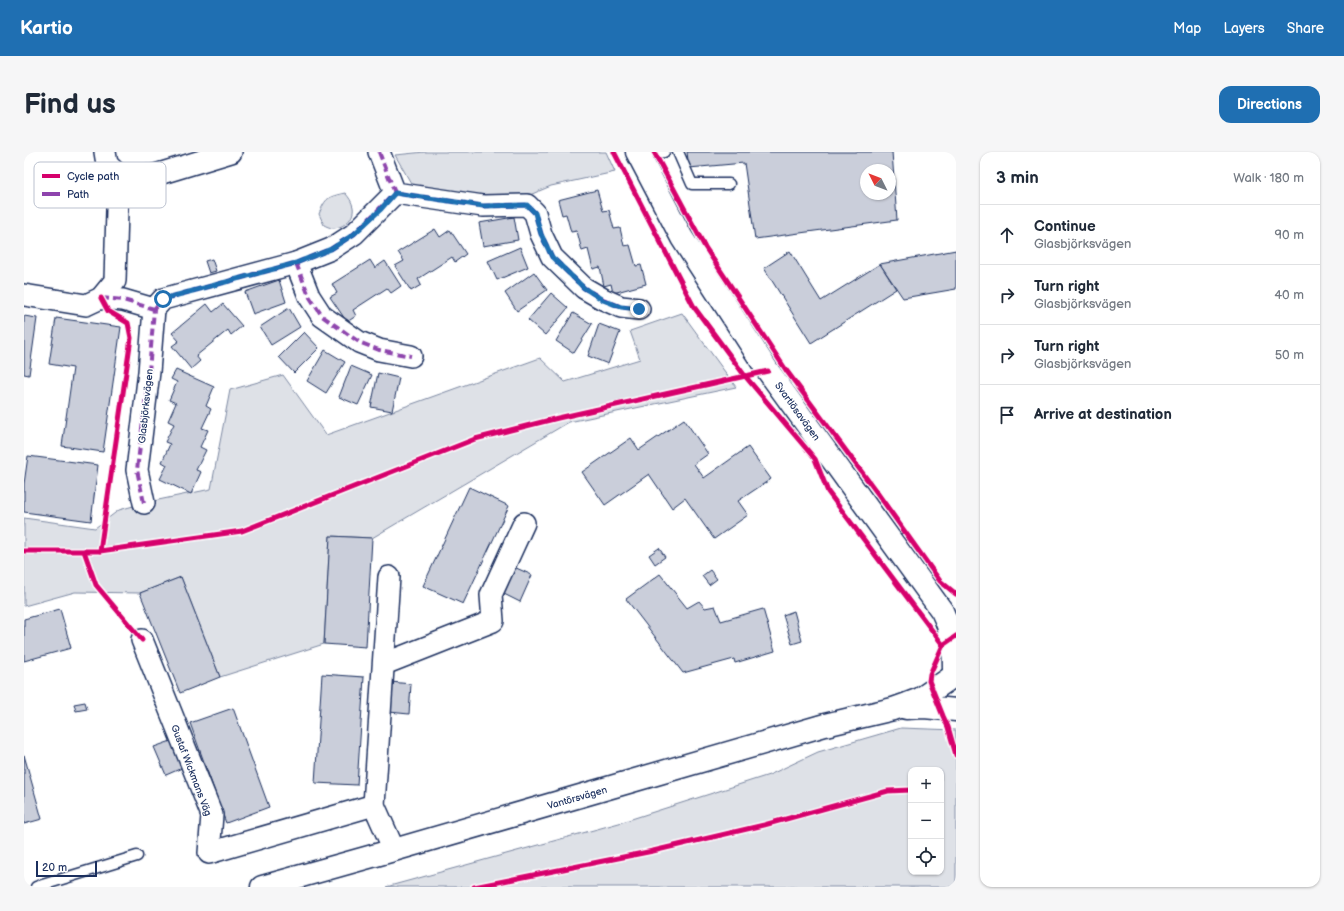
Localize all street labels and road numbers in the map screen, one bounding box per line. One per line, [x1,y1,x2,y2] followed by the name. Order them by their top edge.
[136,368,156,444] street label: Glasbjörksvägen
[772,380,823,443] street label: Svartlösavägen
[168,723,214,818] street label: Gustaf Wickmans Väg
[546,784,609,812] street label: Vantörsvägen

